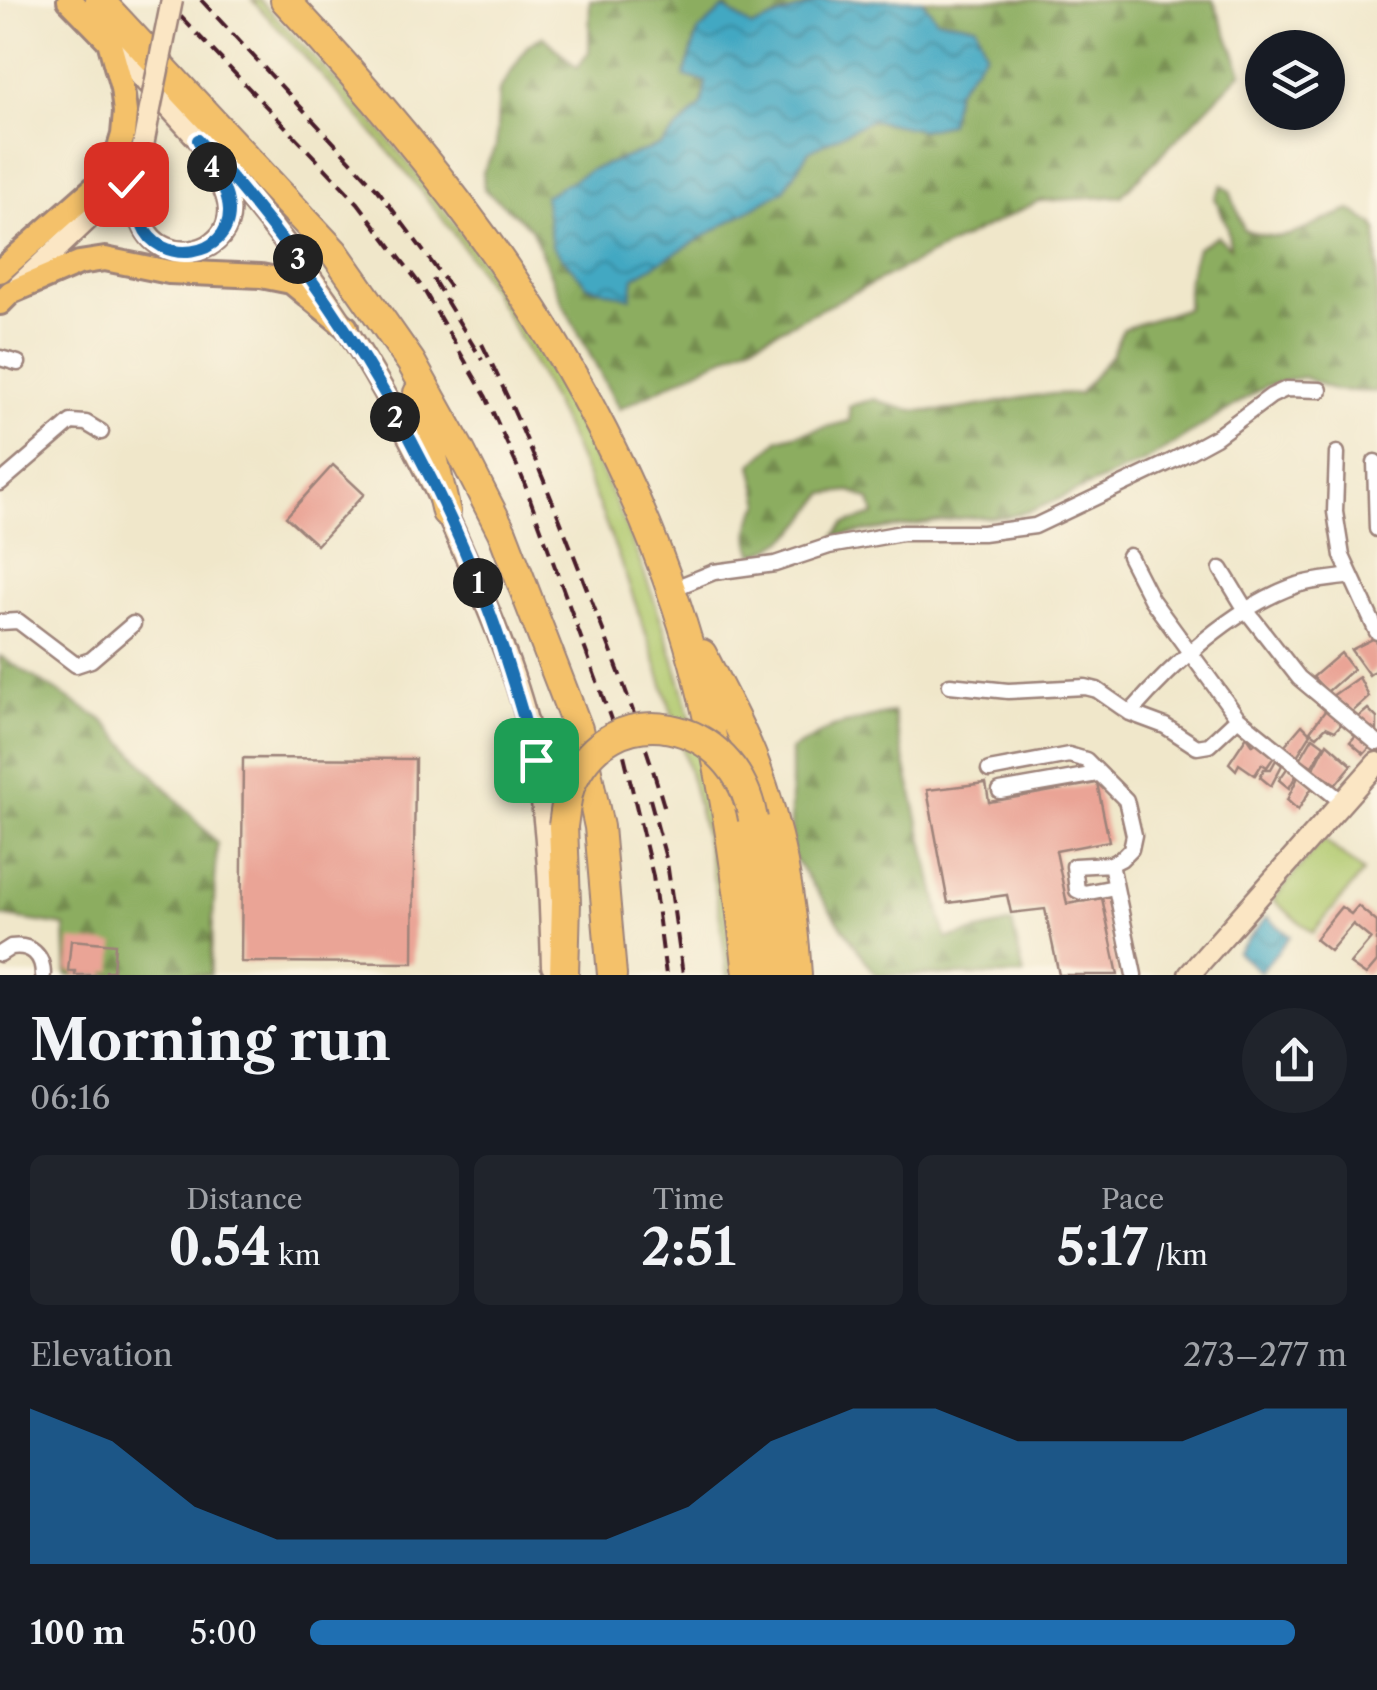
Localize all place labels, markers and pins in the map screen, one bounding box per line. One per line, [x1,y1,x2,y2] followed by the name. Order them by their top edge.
[84,142,169,227] pin
[187,142,237,192] pin: 4
[273,234,323,284] pin: 3
[370,392,420,442] pin: 2
[453,558,503,608] pin: 1
[494,718,579,803] pin

